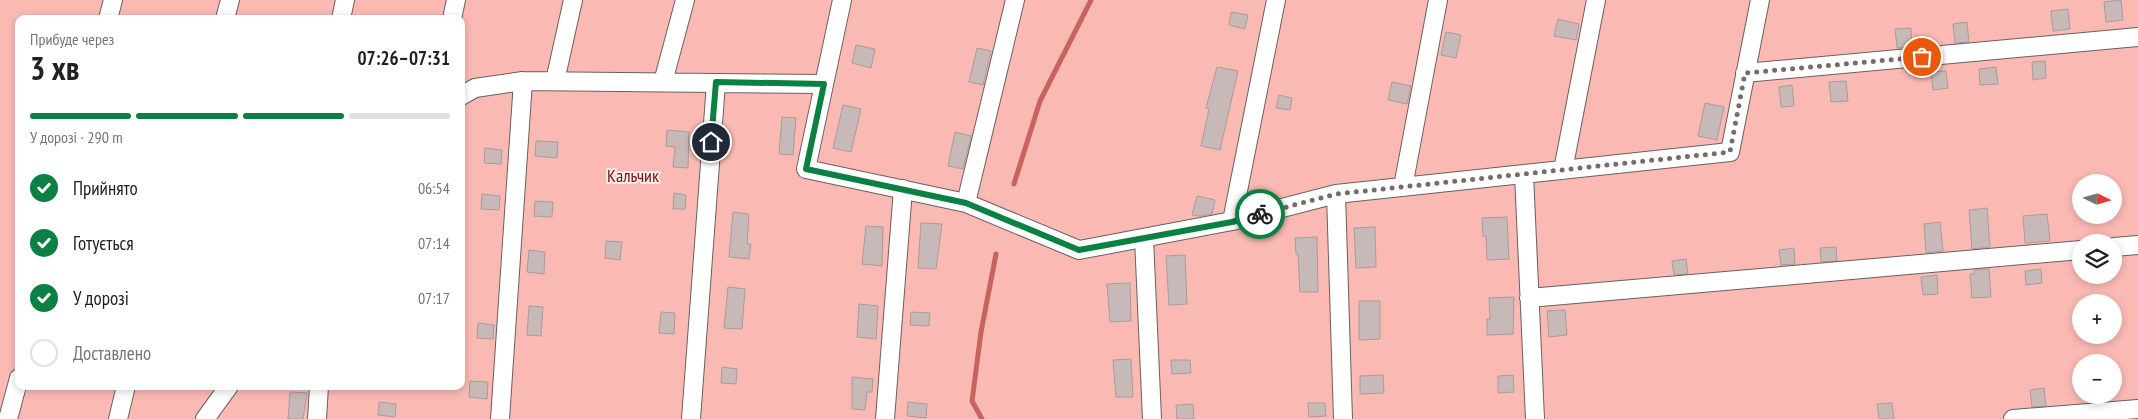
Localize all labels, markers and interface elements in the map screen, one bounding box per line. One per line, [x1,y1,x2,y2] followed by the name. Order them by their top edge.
[30,29,114,49] text: Прибуде через
[1901,36,1943,78] pin
[1908,43,1936,71] icon: bag
[357,46,450,70] text: 07:26–07:31
[30,47,79,89] text: 3 хв
[690,121,732,163] pin
[30,127,123,147] text: У дорозі · 290 m
[697,128,725,156] icon: home
[607,164,659,187] park label: Кальчик
[30,174,58,202] icon: check
[2072,174,2122,224] north arrow
[2072,174,2122,404] map controls
[73,176,138,200] text: Прийнято
[418,178,450,198] text: 06:54
[1235,189,1285,239] courier
[1246,200,1274,228] icon: bike
[30,229,58,257] icon: check
[73,231,134,255] text: Готується
[418,233,450,253] text: 07:14
[2072,234,2122,284] button: layers
[30,284,58,312] icon: check
[73,286,129,310] text: У дорозі
[418,288,450,308] text: 07:17
[2072,294,2122,344] button: +
[73,341,151,365] text: Доставлено
[2072,354,2122,404] button: −

